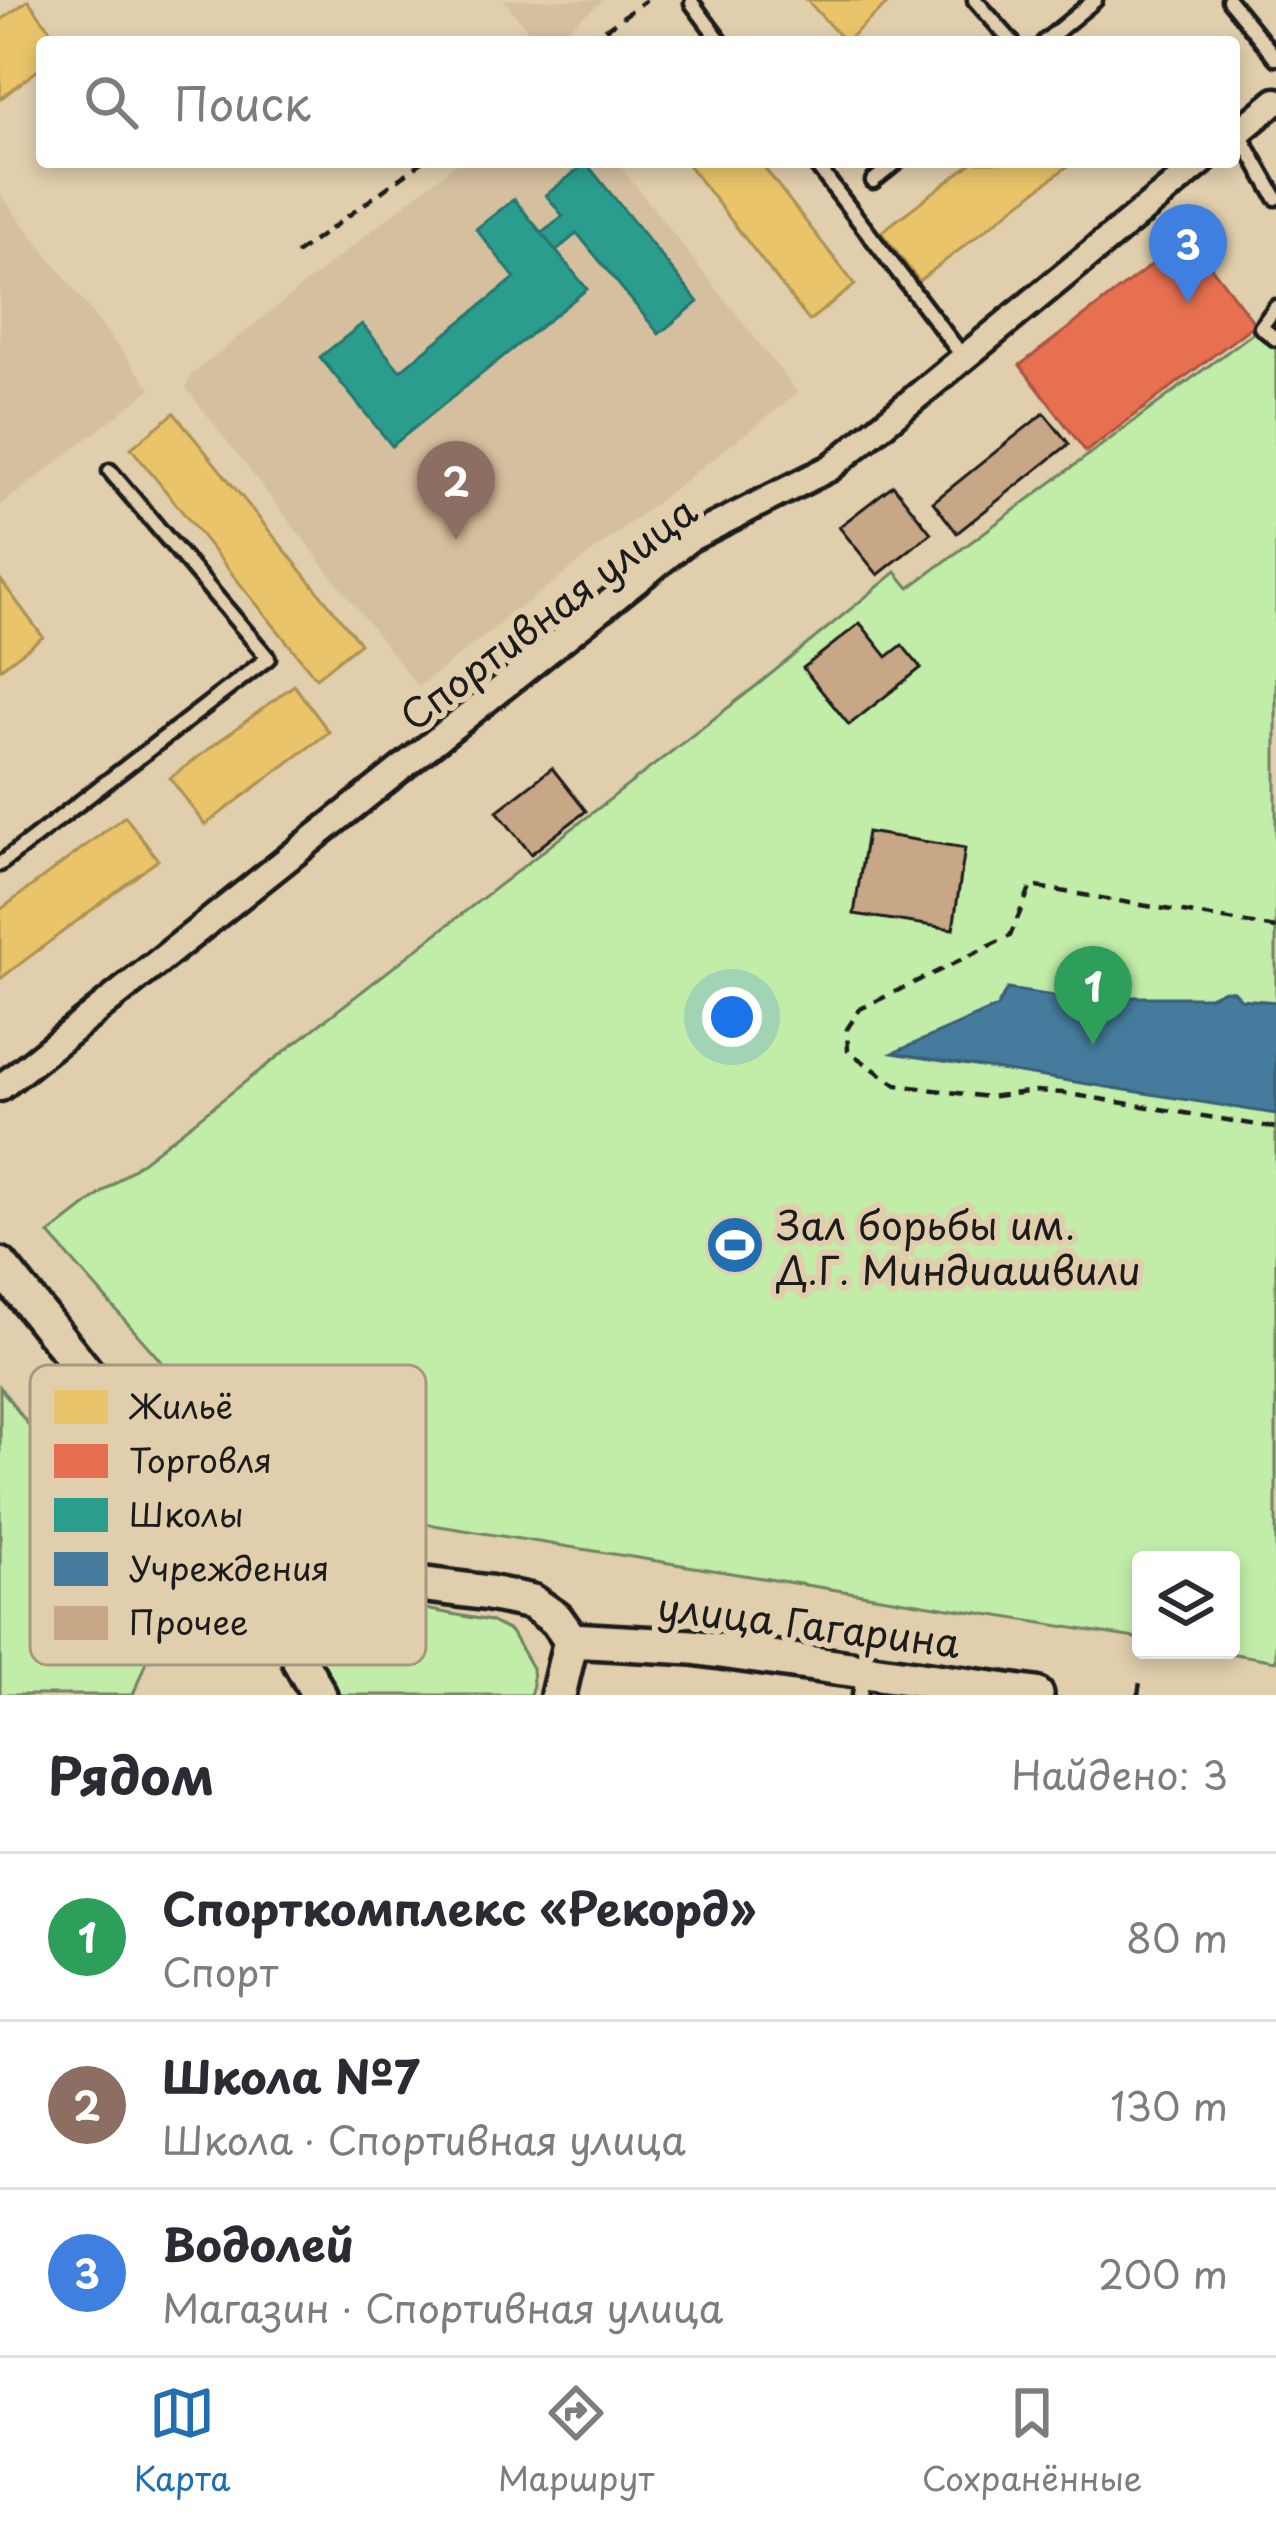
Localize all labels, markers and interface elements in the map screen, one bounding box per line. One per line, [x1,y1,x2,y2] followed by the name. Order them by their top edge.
[36,36,1240,168] search box
[174,68,311,136] text: Поиск
[78,69,144,135] icon: search
[1149,204,1227,303] pin: 3
[417,441,495,540] pin: 2
[386,480,708,743] street label: Спортивная улица
[1054,946,1132,1045] pin: 1
[702,987,762,1047] your location
[775,1194,1141,1298] place label: Зал борьбы им. Д.Г. Миндиашвили
[704,1214,766,1276] sports icon: Зал борьбы им. Д.Г. Миндиашвили
[30,1365,426,1665] legend
[128,1380,233,1430] text: Жильё
[129,1434,272,1484] text: Торговля
[129,1488,244,1538] text: Школы
[129,1542,329,1592] text: Учреждения
[1132,1551,1240,1659] map controls
[1132,1551,1240,1659] button: layers
[654,1575,964,1671] street label: улица Гагарина
[129,1596,248,1646] text: Прочее
[48,1735,214,1812] text: Рядом
[1011,1744,1228,1803] text: Найдено: 3
[162,1873,756,1941] text: Спорткомплекс «Рекорд»
[78,1907,96,1966] text: 1
[1126,1907,1228,1966] text: 80 m
[162,1941,278,2000] text: Спорт
[162,2041,420,2109] text: Школа №7
[73,2075,101,2134] text: 2
[1110,2075,1228,2134] text: 130 m
[162,2109,686,2168] text: Школа · Спортивная улица
[162,2209,354,2277] text: Водолей
[74,2243,100,2302] text: 3
[1098,2243,1228,2302] text: 200 m
[162,2277,723,2336] text: Магазин · Спортивная улица
[134,2380,231,2502] tab: Карта
[498,2380,654,2502] tab: Маршрут
[922,2380,1142,2502] tab: Сохранённые

